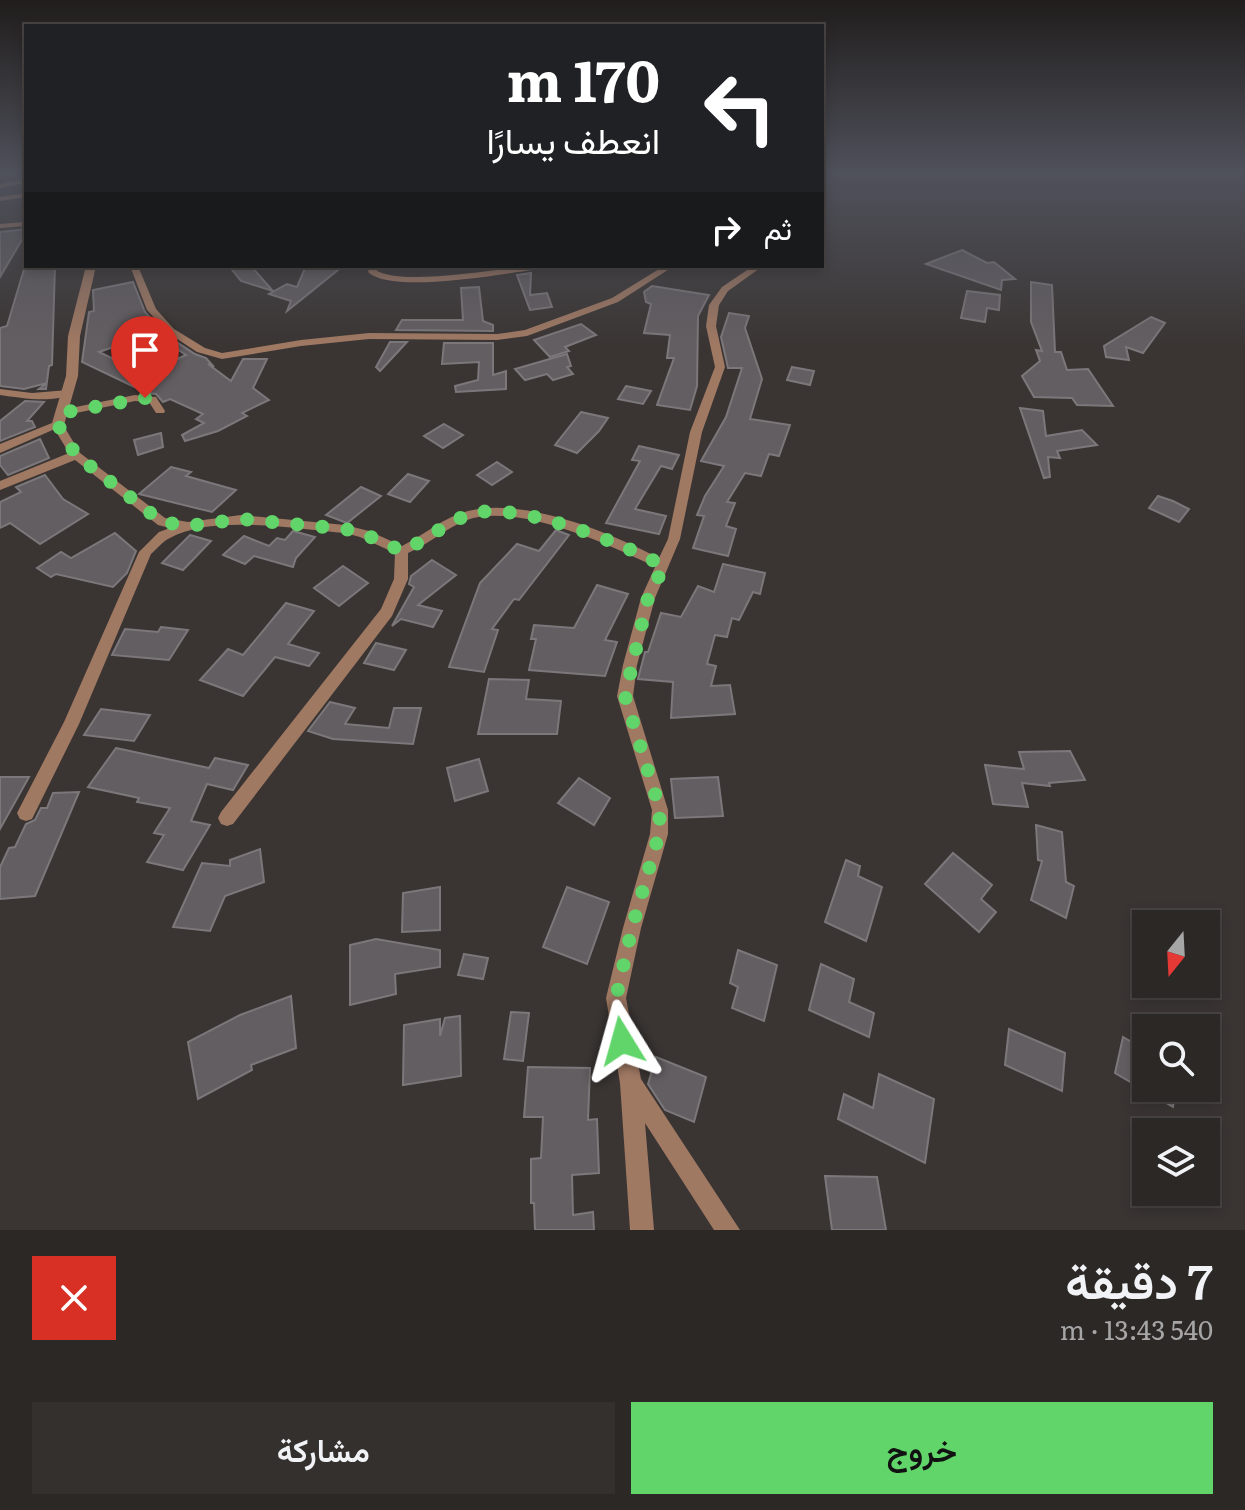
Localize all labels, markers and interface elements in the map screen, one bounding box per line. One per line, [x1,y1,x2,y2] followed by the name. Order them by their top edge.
[507,36,660,119] text: 170 m
[688,56,792,160] icon: left
[487,112,660,165] text: انعطف يسارًا
[764,205,792,249] text: ثم
[704,208,748,252] icon: right
[111,316,179,398] pin
[123,328,167,372] icon: arrive
[1132,910,1220,998] north arrow
[1132,910,1220,1206] map controls
[580,999,664,1083] position arrow
[1132,1014,1220,1102] button: search
[1132,1118,1220,1206] button: layers
[1065,1243,1213,1314] text: 7 دقيقة
[32,1256,116,1340] button: close
[1060,1309,1213,1348] text: 540 m · 13:43
[32,1402,615,1494] button: مشاركة
[631,1402,1213,1494] button: خروج

